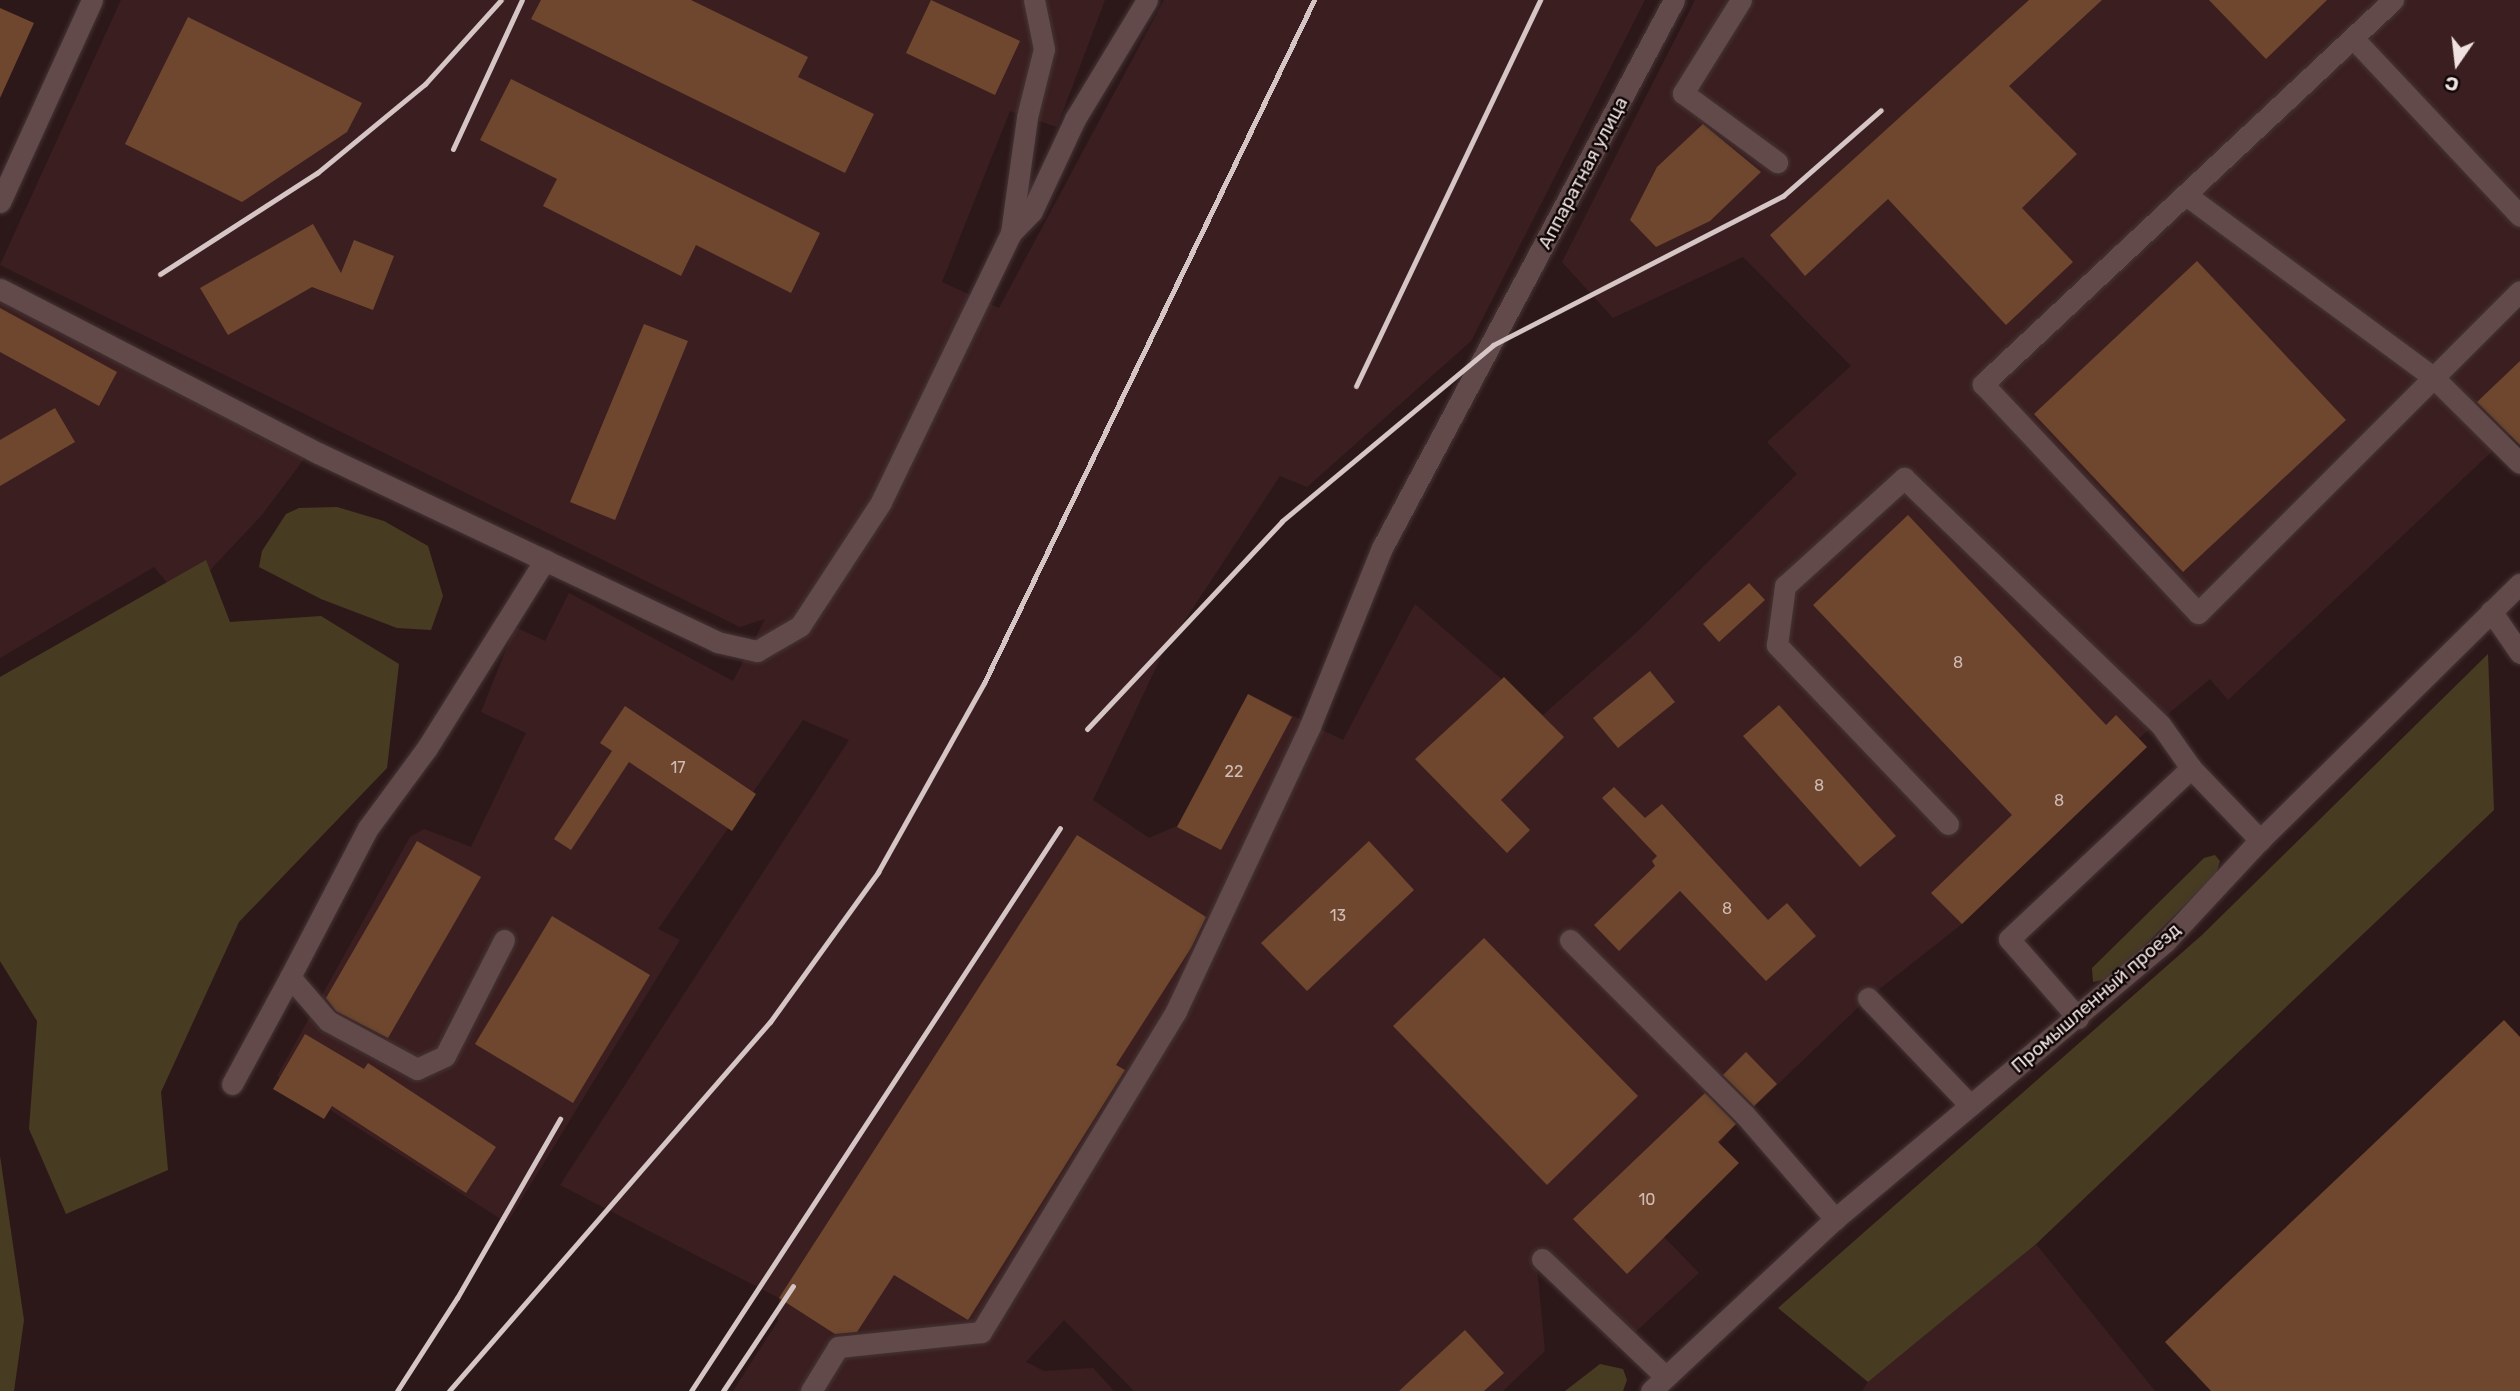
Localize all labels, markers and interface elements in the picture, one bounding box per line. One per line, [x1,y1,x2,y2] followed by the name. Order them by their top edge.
[2422,28,2492,98] north arrow
[2443,71,2461,97] text: С
[1533,93,1633,253] street label: Аппаратная улица
[1953,653,1963,673] house number: 8
[670,758,686,778] house number: 17
[1225,762,1243,782] house number: 22
[1814,776,1824,796] house number: 8
[2054,791,2064,811] house number: 8
[1722,899,1732,919] house number: 8
[1330,906,1346,926] house number: 13
[2007,918,2185,1078] street label: Промышленный проезд
[1638,1190,1656,1210] house number: 10

